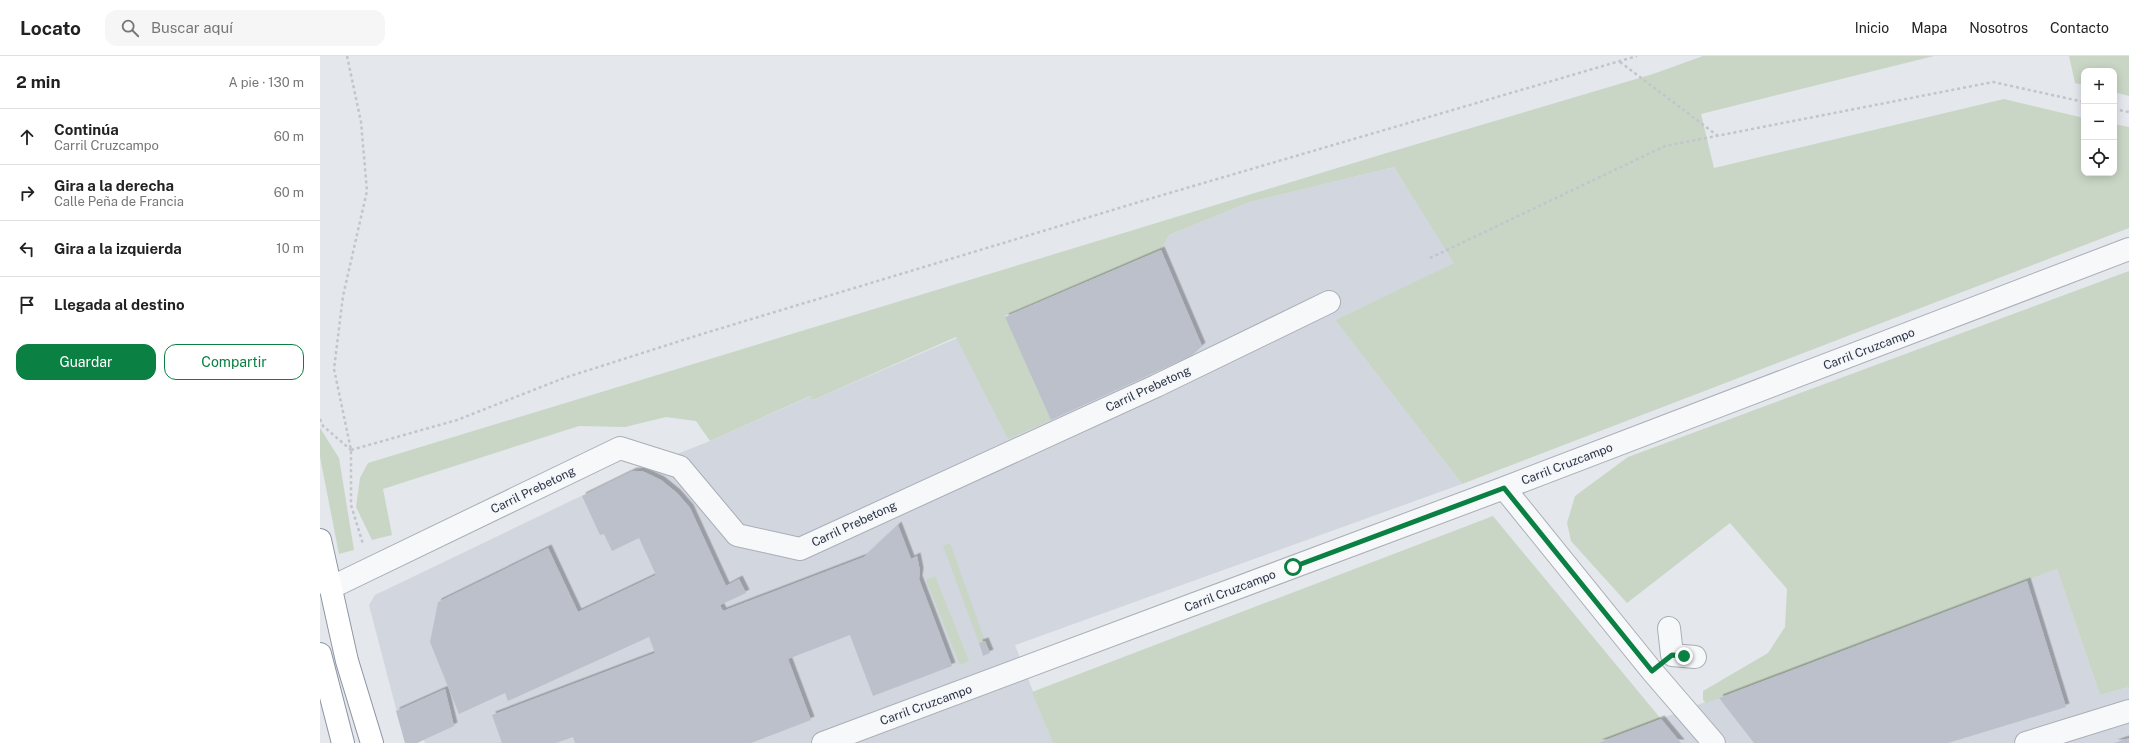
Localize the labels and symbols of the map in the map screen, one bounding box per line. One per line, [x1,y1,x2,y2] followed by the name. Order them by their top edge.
[1821,325,1917,373] street label: Carril Cruzcampo
[1103,363,1193,415] street label: Carril Prebetong
[1519,440,1615,488] street label: Carril Cruzcampo
[488,463,578,517] street label: Carril Prebetong
[809,498,899,550] street label: Carril Prebetong
[1284,558,1302,576] route start
[1182,567,1278,615] street label: Carril Cruzcampo
[1675,647,1693,665] route end
[878,682,974,728] street label: Carril Cruzcampo

